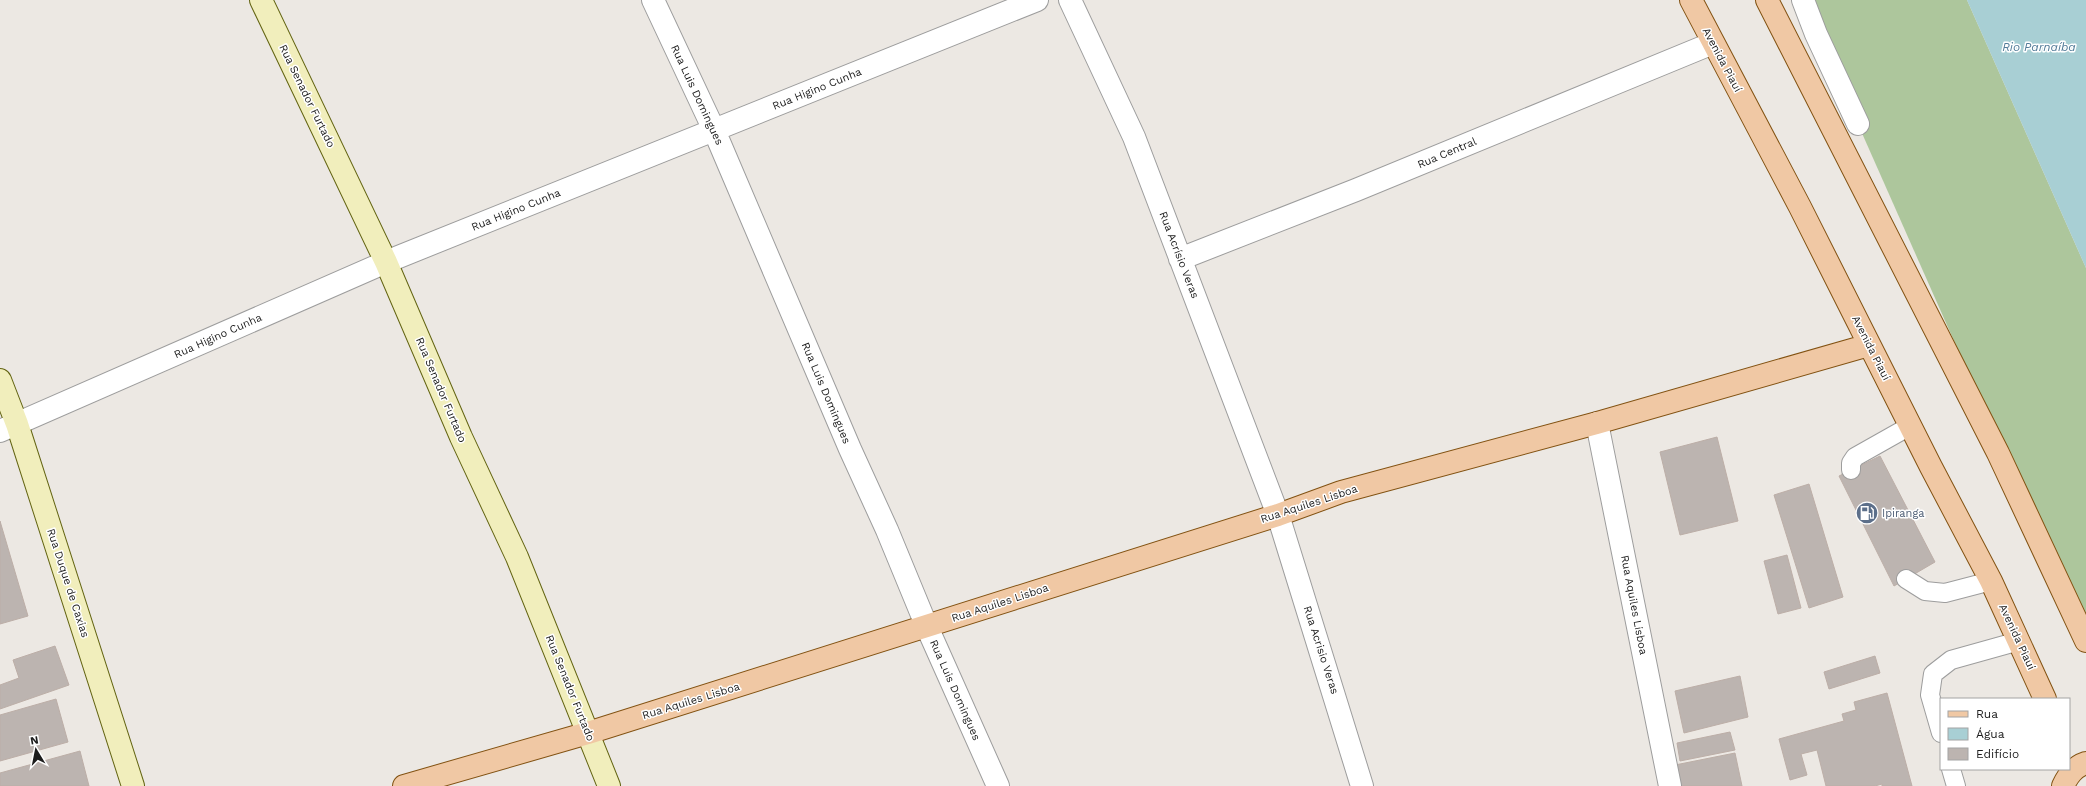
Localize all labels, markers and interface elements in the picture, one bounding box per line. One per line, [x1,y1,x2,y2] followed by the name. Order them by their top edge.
[1700,26,1744,94] street label: Avenida Piauí
[2002,40,2076,54] water label: Rio Parnaíba
[276,42,338,150] street label: Rua Senador Furtado
[668,43,726,147] street label: Rua Luis Domingues
[771,65,863,113] street label: Rua Higino Cunha
[1416,134,1479,171] street label: Rua Central
[470,186,562,234] street label: Rua Higino Cunha
[1156,210,1202,300] street label: Rua Acrísio Veras
[172,311,264,361] street label: Rua Higino Cunha
[1849,313,1893,383] street label: Avenida Piauí
[413,335,469,445] street label: Rua Senador Furtado
[799,340,853,446] street label: Rua Luis Domingues
[1259,482,1359,526] street label: Rua Aquiles Lisboa
[1854,500,1880,526] fuel station icon: Ipiranga
[1882,507,1924,520] place label: Ipiranga
[44,527,92,639] street label: Rua Duque de Caxias
[1618,554,1650,656] street label: Rua Aquiles Lisboa
[950,581,1050,625] street label: Rua Aquiles Lisboa
[1996,602,2038,672] street label: Avenida Piauí
[1301,604,1341,696] street label: Rua Acrisio Veras
[543,633,597,743] street label: Rua Senador Furtado
[927,638,983,743] street label: Rua Luis Domingues
[641,680,741,722] street label: Rua Aquiles Lisboa
[1940,698,2070,770] legend
[1976,707,1998,721] text: Rua
[1976,727,2005,741] text: Água
[16,730,56,770] north arrow
[29,734,39,748] text: N
[1976,747,2019,761] text: Edifício

